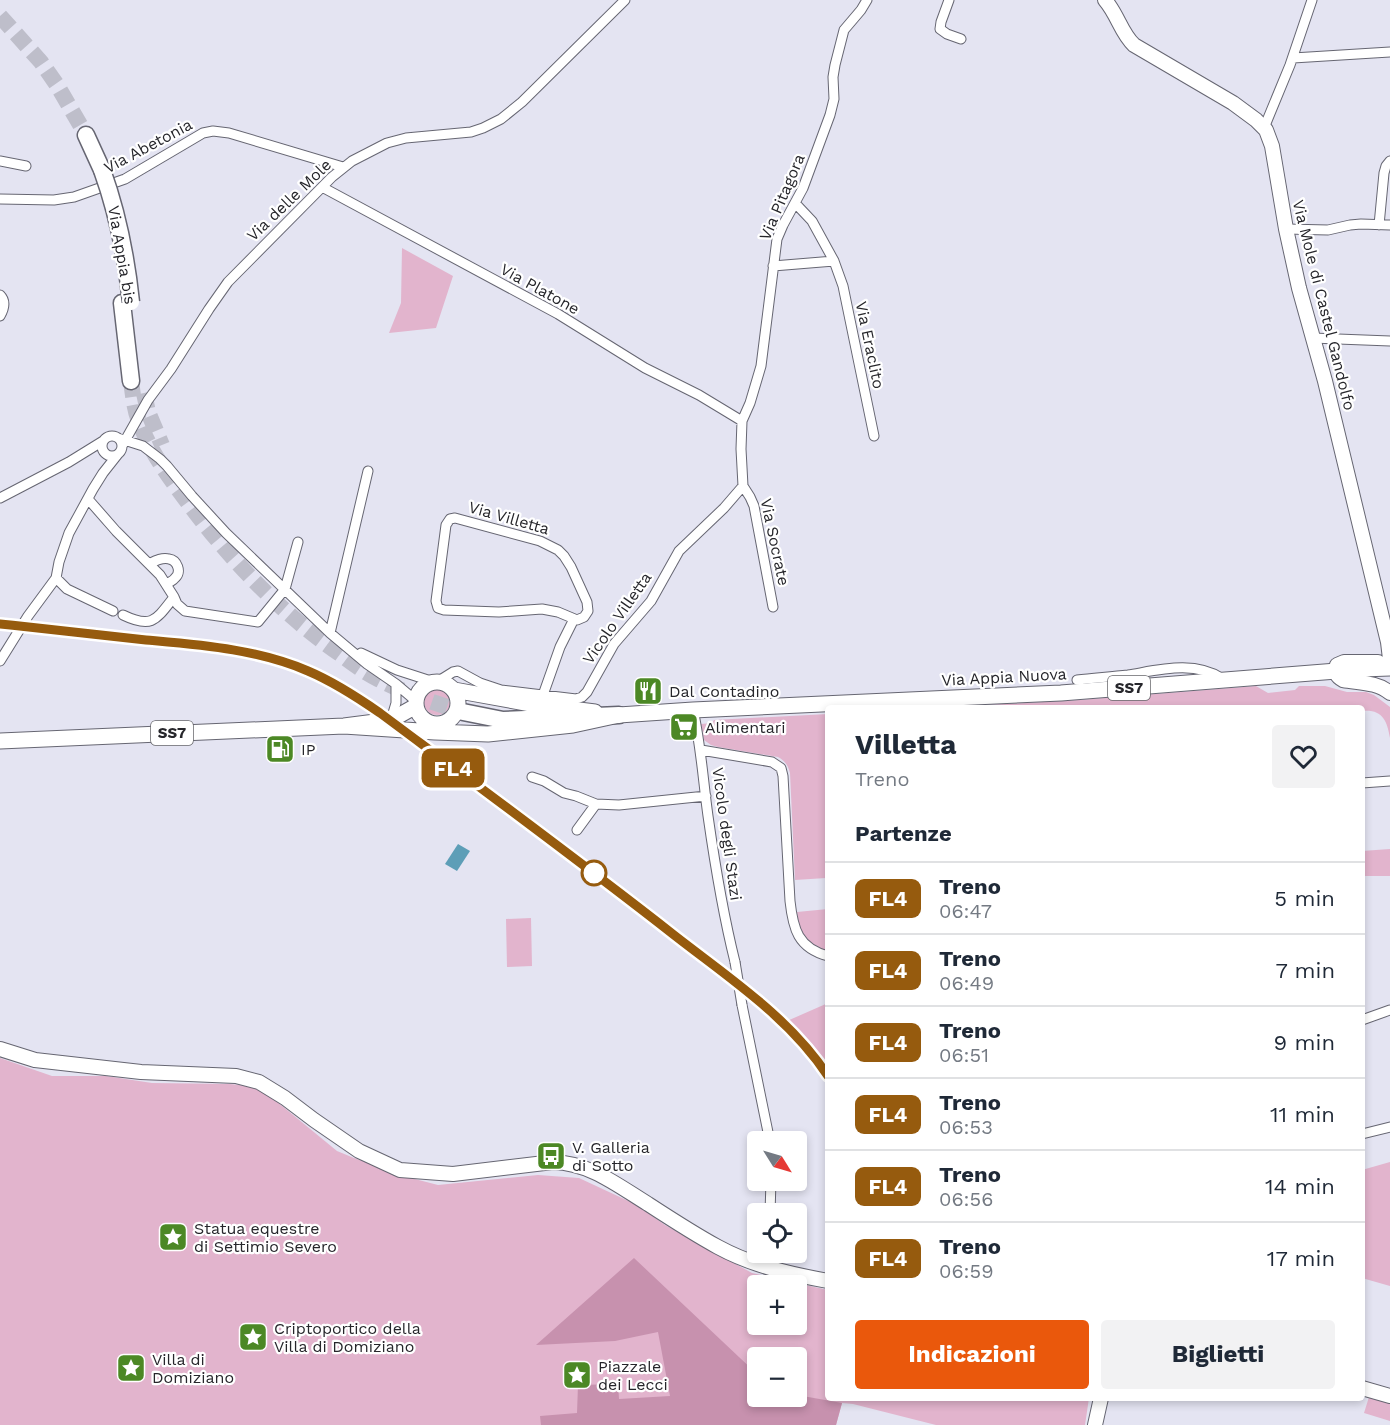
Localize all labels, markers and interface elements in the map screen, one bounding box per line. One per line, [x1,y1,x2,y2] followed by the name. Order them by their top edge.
[101,115,195,177] street label: Via Abetonia
[755,151,809,243] street label: Via Pitagora
[243,155,335,245] street label: Via delle Mole
[1289,198,1359,412] street label: Via Mole di Castel Gandolfo
[104,204,140,306] street label: Via Appia bis
[497,259,583,319] street label: Via Platone
[851,300,889,390] street label: Via Eraclito
[466,497,552,539] street label: Via Villetta
[757,497,793,587] street label: Via Socrate
[578,569,656,667] street label: Vicolo Villetta
[941,664,1067,690] street label: Via Appia Nuova
[632,675,664,707] restaurant icon: Dal Contadino
[1108,676,1150,700] road number: SS7
[669,682,779,701] place label: Dal Contadino
[668,711,700,743] supermarket icon: Alimentari
[705,718,786,737] place label: Alimentari
[151,721,193,745] road number: SS7
[1272,725,1335,788] button: heart
[855,728,957,761] text: Villetta
[264,733,296,765] fuel station icon: IP
[301,740,316,759] place label: IP
[418,748,488,788] line badge: FL4
[434,756,472,781] text: FL4
[708,766,746,902] street label: Vicolo degli Stazi
[855,767,909,791] text: Treno
[855,821,952,846] text: Partenze
[581,860,607,886] unlabelled marker
[939,874,1001,899] text: Treno
[869,886,907,911] text: FL4
[1274,886,1335,911] text: 5 min
[939,899,992,923] text: 06:47
[939,946,1001,971] text: Treno
[869,958,907,983] text: FL4
[1275,958,1335,983] text: 7 min
[939,971,994,995] text: 06:49
[939,1018,1001,1043] text: Treno
[869,1030,907,1055] text: FL4
[1273,1030,1335,1055] text: 9 min
[939,1043,989,1067] text: 06:51
[939,1090,1001,1115] text: Treno
[869,1102,907,1127] text: FL4
[1270,1102,1335,1127] text: 11 min
[939,1115,993,1139] text: 06:53
[747,1131,807,1191] north arrow
[747,1131,807,1407] map controls
[572,1138,650,1175] place label: V. Galleria di Sotto
[535,1140,567,1172] bus stop icon: V. Galleria di Sotto
[939,1162,1001,1187] text: Treno
[869,1174,907,1199] text: FL4
[1265,1174,1335,1199] text: 14 min
[939,1187,993,1211] text: 06:56
[747,1203,807,1263] button: locate
[194,1219,337,1256] place label: Statua equestre di Settimio Severo
[157,1221,189,1253] place icon: Statua equestre di Settimio Severo
[939,1234,1001,1259] text: Treno
[869,1246,907,1271] text: FL4
[1267,1246,1335,1271] text: 17 min
[939,1259,994,1283] text: 06:59
[747,1275,807,1335] button: +
[274,1319,421,1356] place label: Criptoportico della Villa di Domiziano
[855,1320,1089,1389] button: Indicazioni
[1101,1320,1335,1389] button: Biglietti
[237,1321,269,1353] place icon: Criptoportico della Villa di Domiziano
[747,1347,807,1407] button: −
[152,1350,234,1387] place label: Villa di Domiziano
[115,1352,147,1384] place icon: Villa di Domiziano
[598,1357,668,1394] place label: Piazzale dei Lecci
[561,1359,593,1391] place icon: Piazzale dei Lecci

